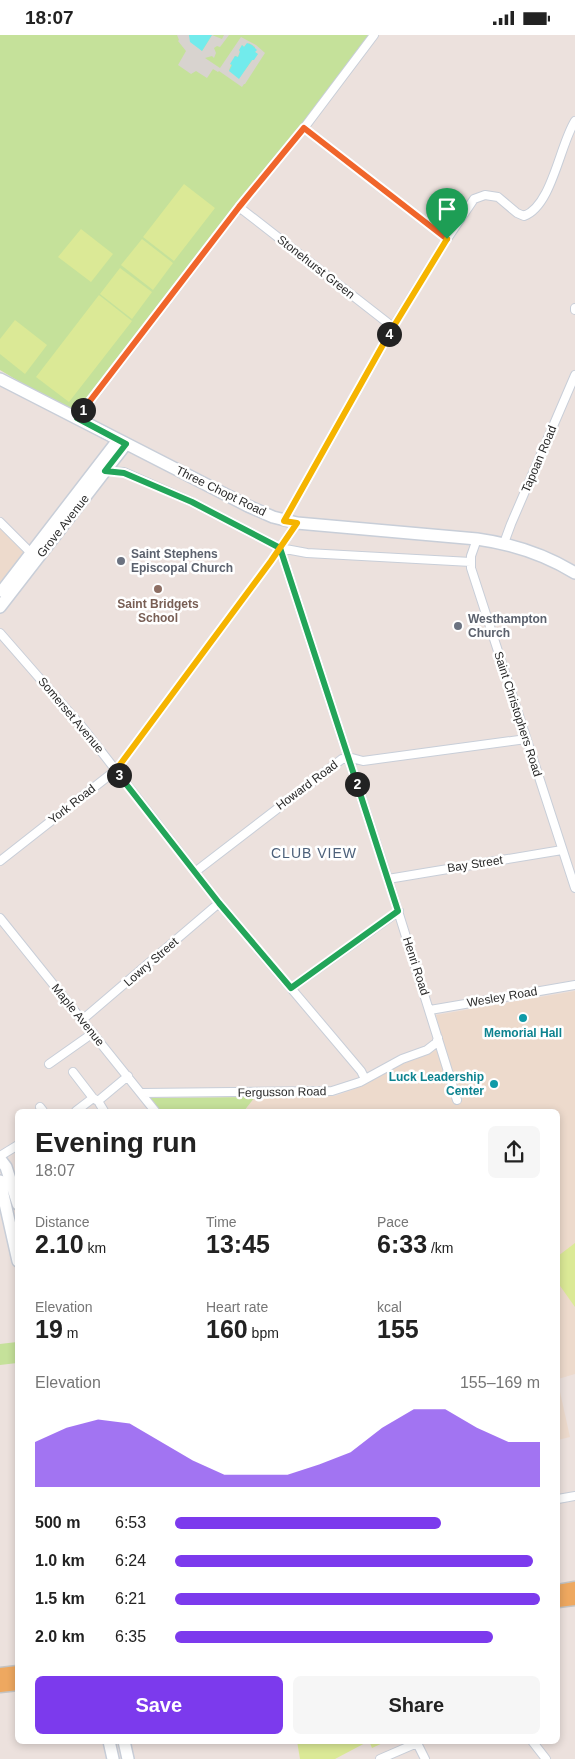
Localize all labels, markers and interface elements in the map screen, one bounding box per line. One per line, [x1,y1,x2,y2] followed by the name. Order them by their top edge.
[25,7,74,28] text: 18:07
[426,188,468,239] pin
[433,195,461,223] icon: arrive
[274,232,358,302] street label: Stonehurst Green
[376,321,402,347] pin: 4
[386,326,393,342] text: 4
[70,397,96,423] pin: 1
[80,402,87,418] text: 1
[519,423,559,495] street label: Tapoan Road
[174,463,268,519] street label: Three Chopt Road
[34,492,92,560] street label: Grove Avenue
[131,547,233,575] place label: Saint Stephens Episcopal Church
[115,555,127,567] marker: Saint Stephens Episcopal Church
[152,583,164,595] marker: Saint Bridgets School
[117,597,199,625] place label: Saint Bridgets School
[468,612,547,640] place label: Westhampton Church
[452,620,464,632] marker: Westhampton Church
[491,650,545,778] street label: Saint Christophers Road
[35,674,107,756] street label: Somerset Avenue
[273,757,341,813] street label: Howard Road
[106,763,132,787] pin: 3
[116,767,123,783] text: 3
[344,771,370,797] pin: 2
[354,776,361,792] text: 2
[46,781,98,827] street label: York Road
[271,845,357,861] district label: CLUB VIEW
[446,853,504,875] street label: Bay Street
[121,934,182,989] street label: Lowry Street
[400,935,432,997] street label: Henri Road
[49,981,108,1049] street label: Maple Avenue
[466,984,538,1010] street label: Wesley Road
[517,1012,529,1024] marker: Memorial Hall
[484,1026,562,1040] place label: Memorial Hall
[389,1070,484,1098] place label: Luck Leadership Center
[488,1078,500,1090] marker: Luck Leadership Center
[238,1084,326,1100] street label: Fergusson Road
[488,1126,540,1178] button: share
[35,1127,197,1158] text: Evening run
[35,1162,75,1179] text: 18:07
[35,1214,89,1230] text: Distance
[206,1214,237,1230] text: Time
[377,1214,409,1230] text: Pace
[35,1230,84,1258] text: 2.10
[206,1230,270,1258] text: 13:45
[377,1230,427,1258] text: 6:33
[84,1240,106,1256] text: km
[427,1240,454,1256] text: /km
[35,1299,93,1315] text: Elevation
[206,1299,268,1315] text: Heart rate
[377,1299,402,1315] text: kcal
[35,1315,63,1343] text: 19
[206,1315,248,1343] text: 160
[377,1315,419,1343] text: 155
[63,1325,78,1341] text: m
[248,1325,279,1341] text: bpm
[35,1374,101,1391] text: Elevation
[460,1374,540,1391] text: 155–169 m
[35,1514,80,1531] text: 500 m
[115,1514,146,1531] text: 6:53
[35,1552,85,1569] text: 1.0 km
[115,1552,146,1569] text: 6:24
[35,1590,85,1607] text: 1.5 km
[115,1590,146,1607] text: 6:21
[35,1628,85,1645] text: 2.0 km
[115,1628,146,1645] text: 6:35
[35,1676,283,1734] button: Save
[293,1676,540,1734] button: Share

